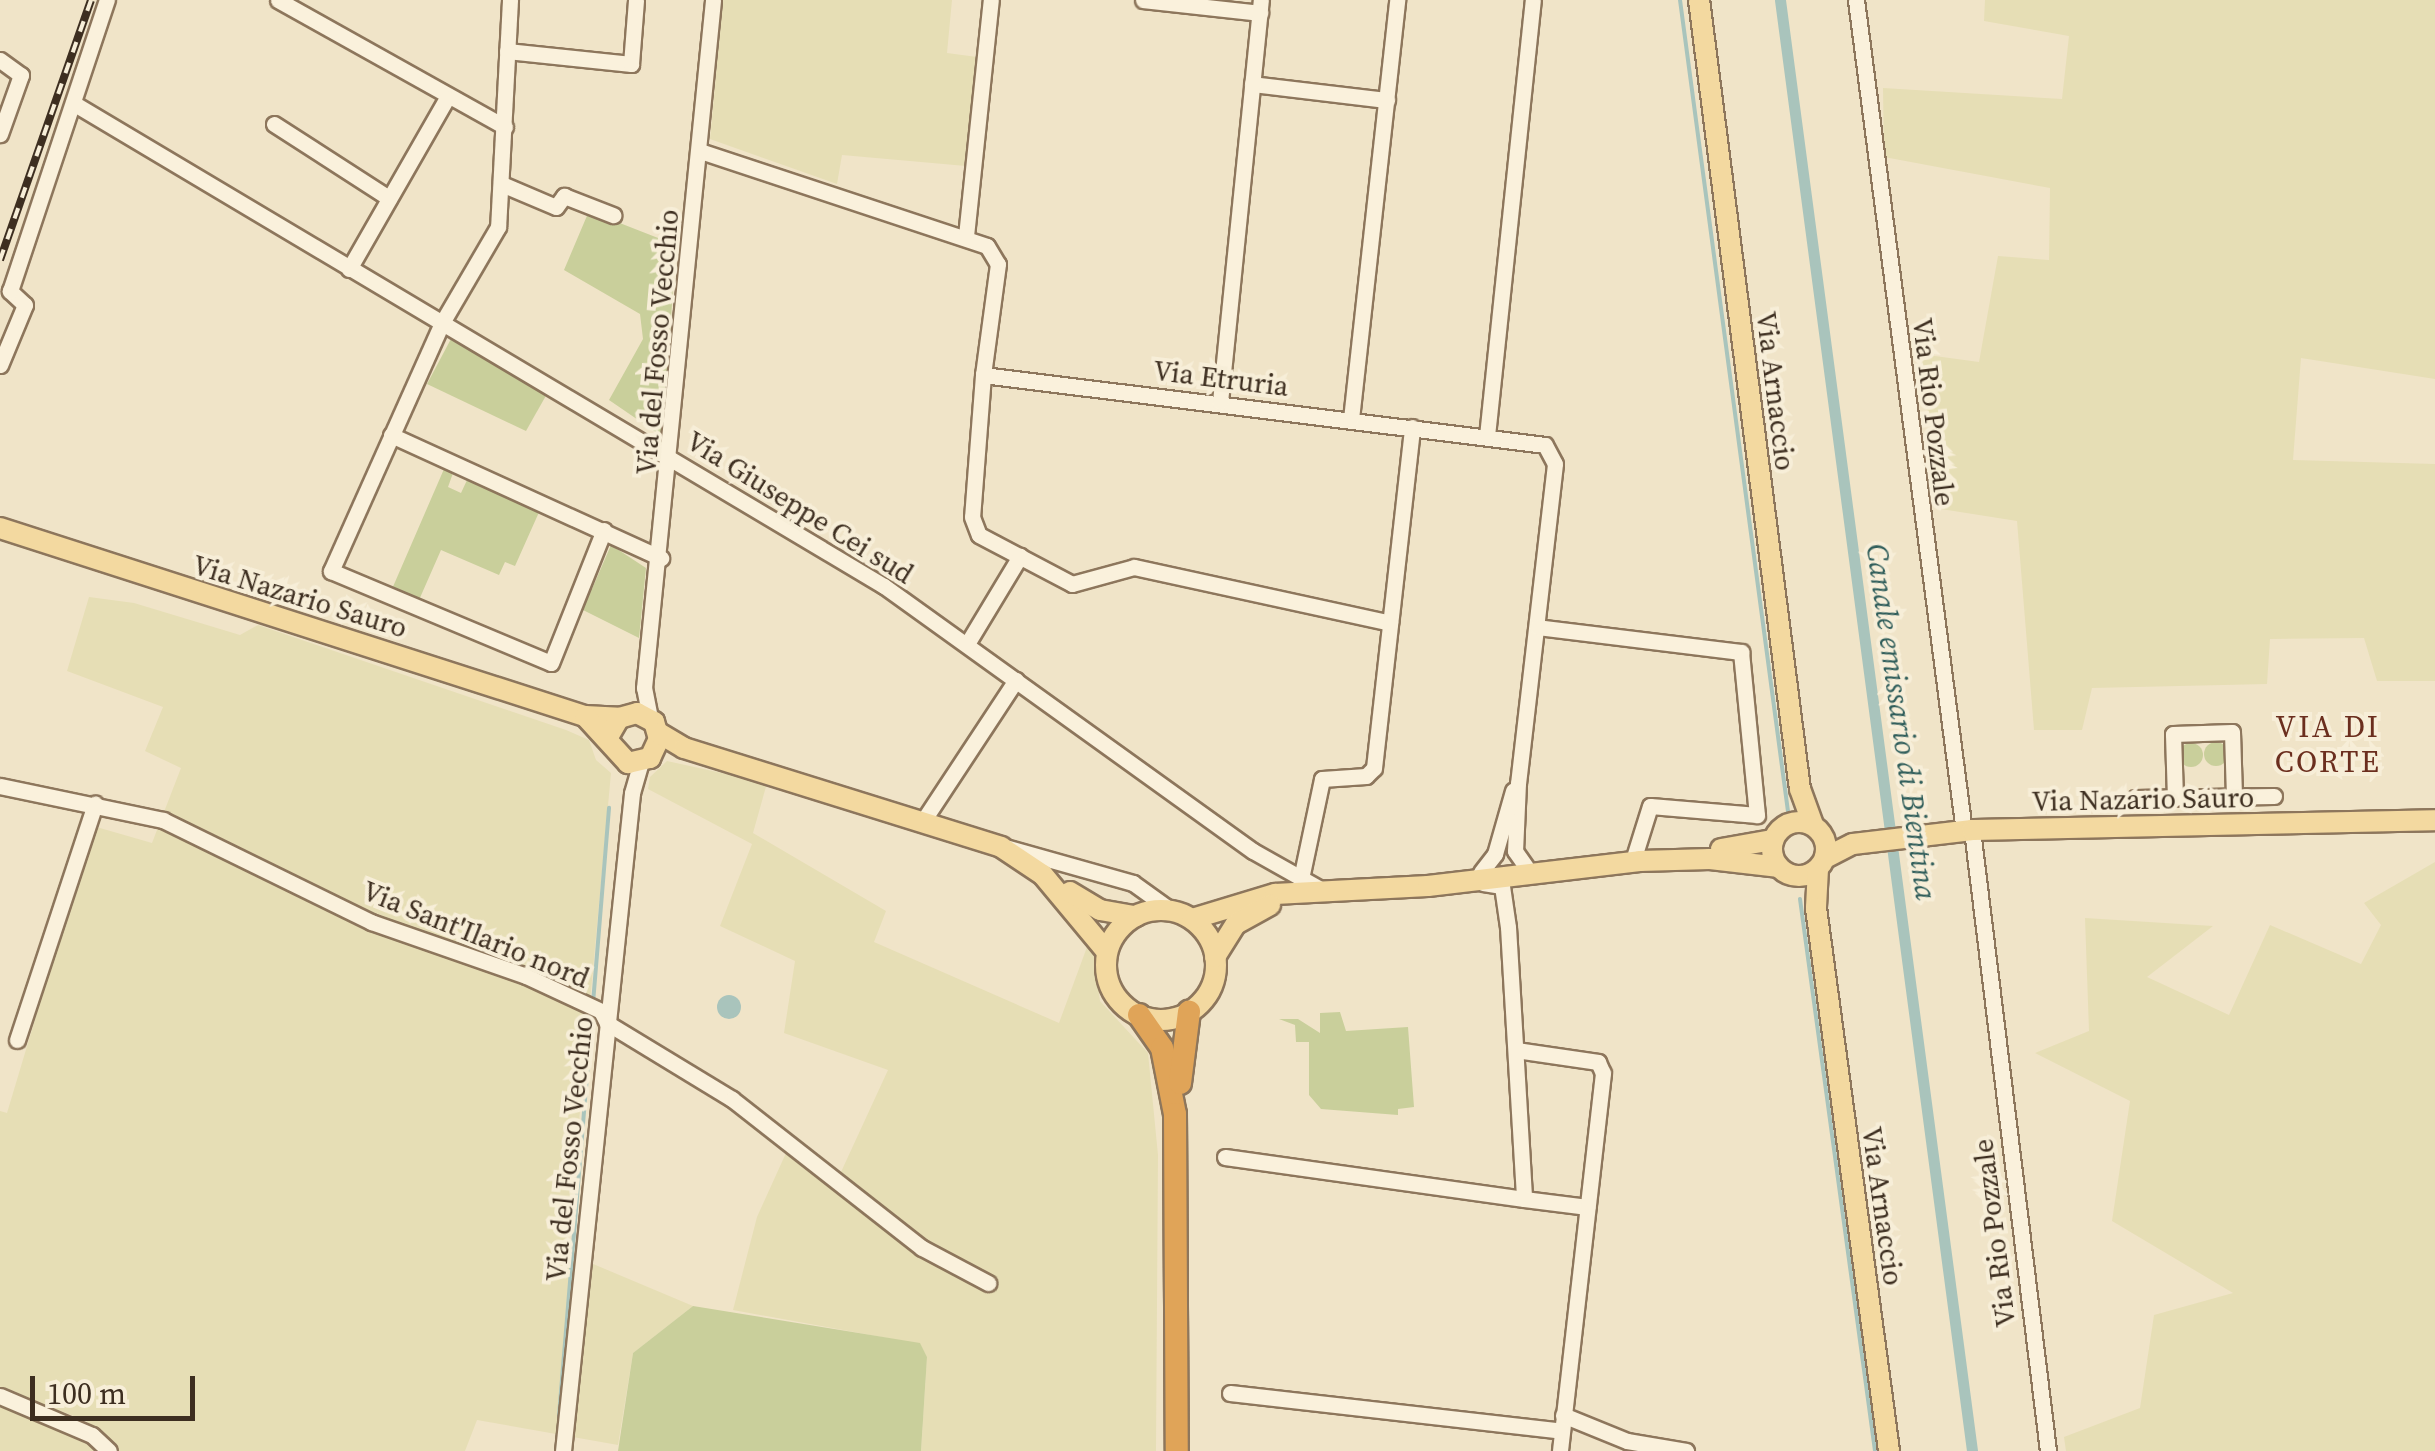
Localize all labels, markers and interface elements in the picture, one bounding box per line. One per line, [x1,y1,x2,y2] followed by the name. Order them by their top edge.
[629,207,685,477] street label: Via del Fosso Vecchio
[1750,310,1802,472] street label: Via Arnaccio
[1906,316,1962,508] street label: Via Rio Pozzale
[1152,353,1290,403] street label: Via Etruria
[680,424,920,590] street label: Via Giuseppe Cei sud
[1858,542,1944,902] water label: Canale emissario di Bientina
[189,547,411,645] street label: Via Nazario Sauro
[2275,709,2381,780] district label: VIA DI CORTE
[2031,780,2255,818] street label: Via Nazario Sauro
[358,873,594,995] street label: Via Sant'Ilario nord
[538,1014,600,1284] street label: Via del Fosso Vecchio
[1855,1125,1911,1287] street label: Via Arnaccio
[1966,1137,2022,1329] street label: Via Rio Pozzale
[35,1356,200,1418] scale bar
[47,1373,126,1414] text: 100 m

